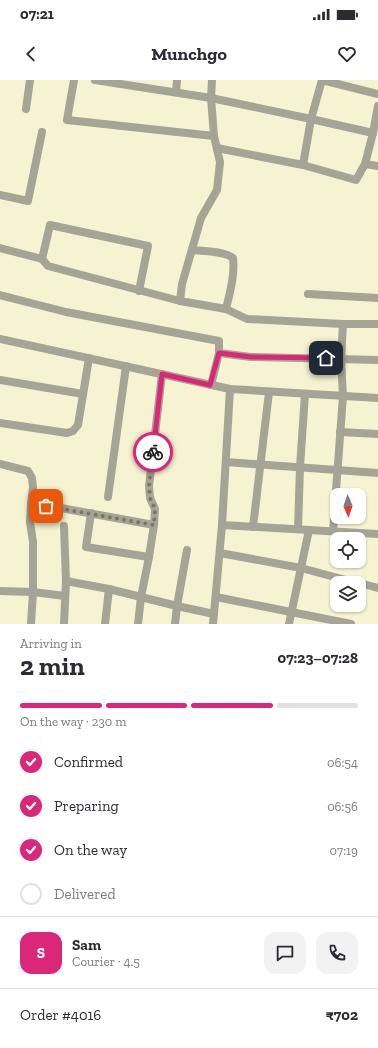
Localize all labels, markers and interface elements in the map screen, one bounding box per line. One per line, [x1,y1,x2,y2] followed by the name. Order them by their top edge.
[20,5,54,23] text: 07:21
[20,43,42,65] icon: back
[151,43,227,65] text: Munchgo
[336,43,358,65] icon: heart
[309,341,343,375] pin
[315,347,337,369] icon: home
[133,432,173,472] courier
[142,441,164,463] icon: bike
[330,488,366,524] north arrow
[330,488,366,612] map controls
[29,489,63,523] pin
[35,495,57,517] icon: bag
[330,532,366,568] button: locate
[330,576,366,612] button: layers
[20,636,82,651] text: Arriving in
[278,649,358,667] text: 07:23–07:28
[20,650,85,682] text: 2 min
[20,714,127,729] text: On the way · 230 m
[20,751,42,773] icon: check
[54,753,123,771] text: Confirmed
[327,755,358,770] text: 06:54
[20,795,42,817] icon: check
[54,797,119,815] text: Preparing
[327,799,358,814] text: 06:56
[20,839,42,861] icon: check
[54,841,127,859] text: On the way
[330,843,358,858] text: 07:19
[54,885,116,903] text: Delivered
[264,932,306,974] button: chat
[316,932,358,974] button: phone
[72,936,101,954] text: Sam
[37,944,45,962] text: S
[72,954,140,969] text: Courier · 4.5
[20,1006,101,1024] text: Order #4016
[326,1006,358,1024] text: ₹702

